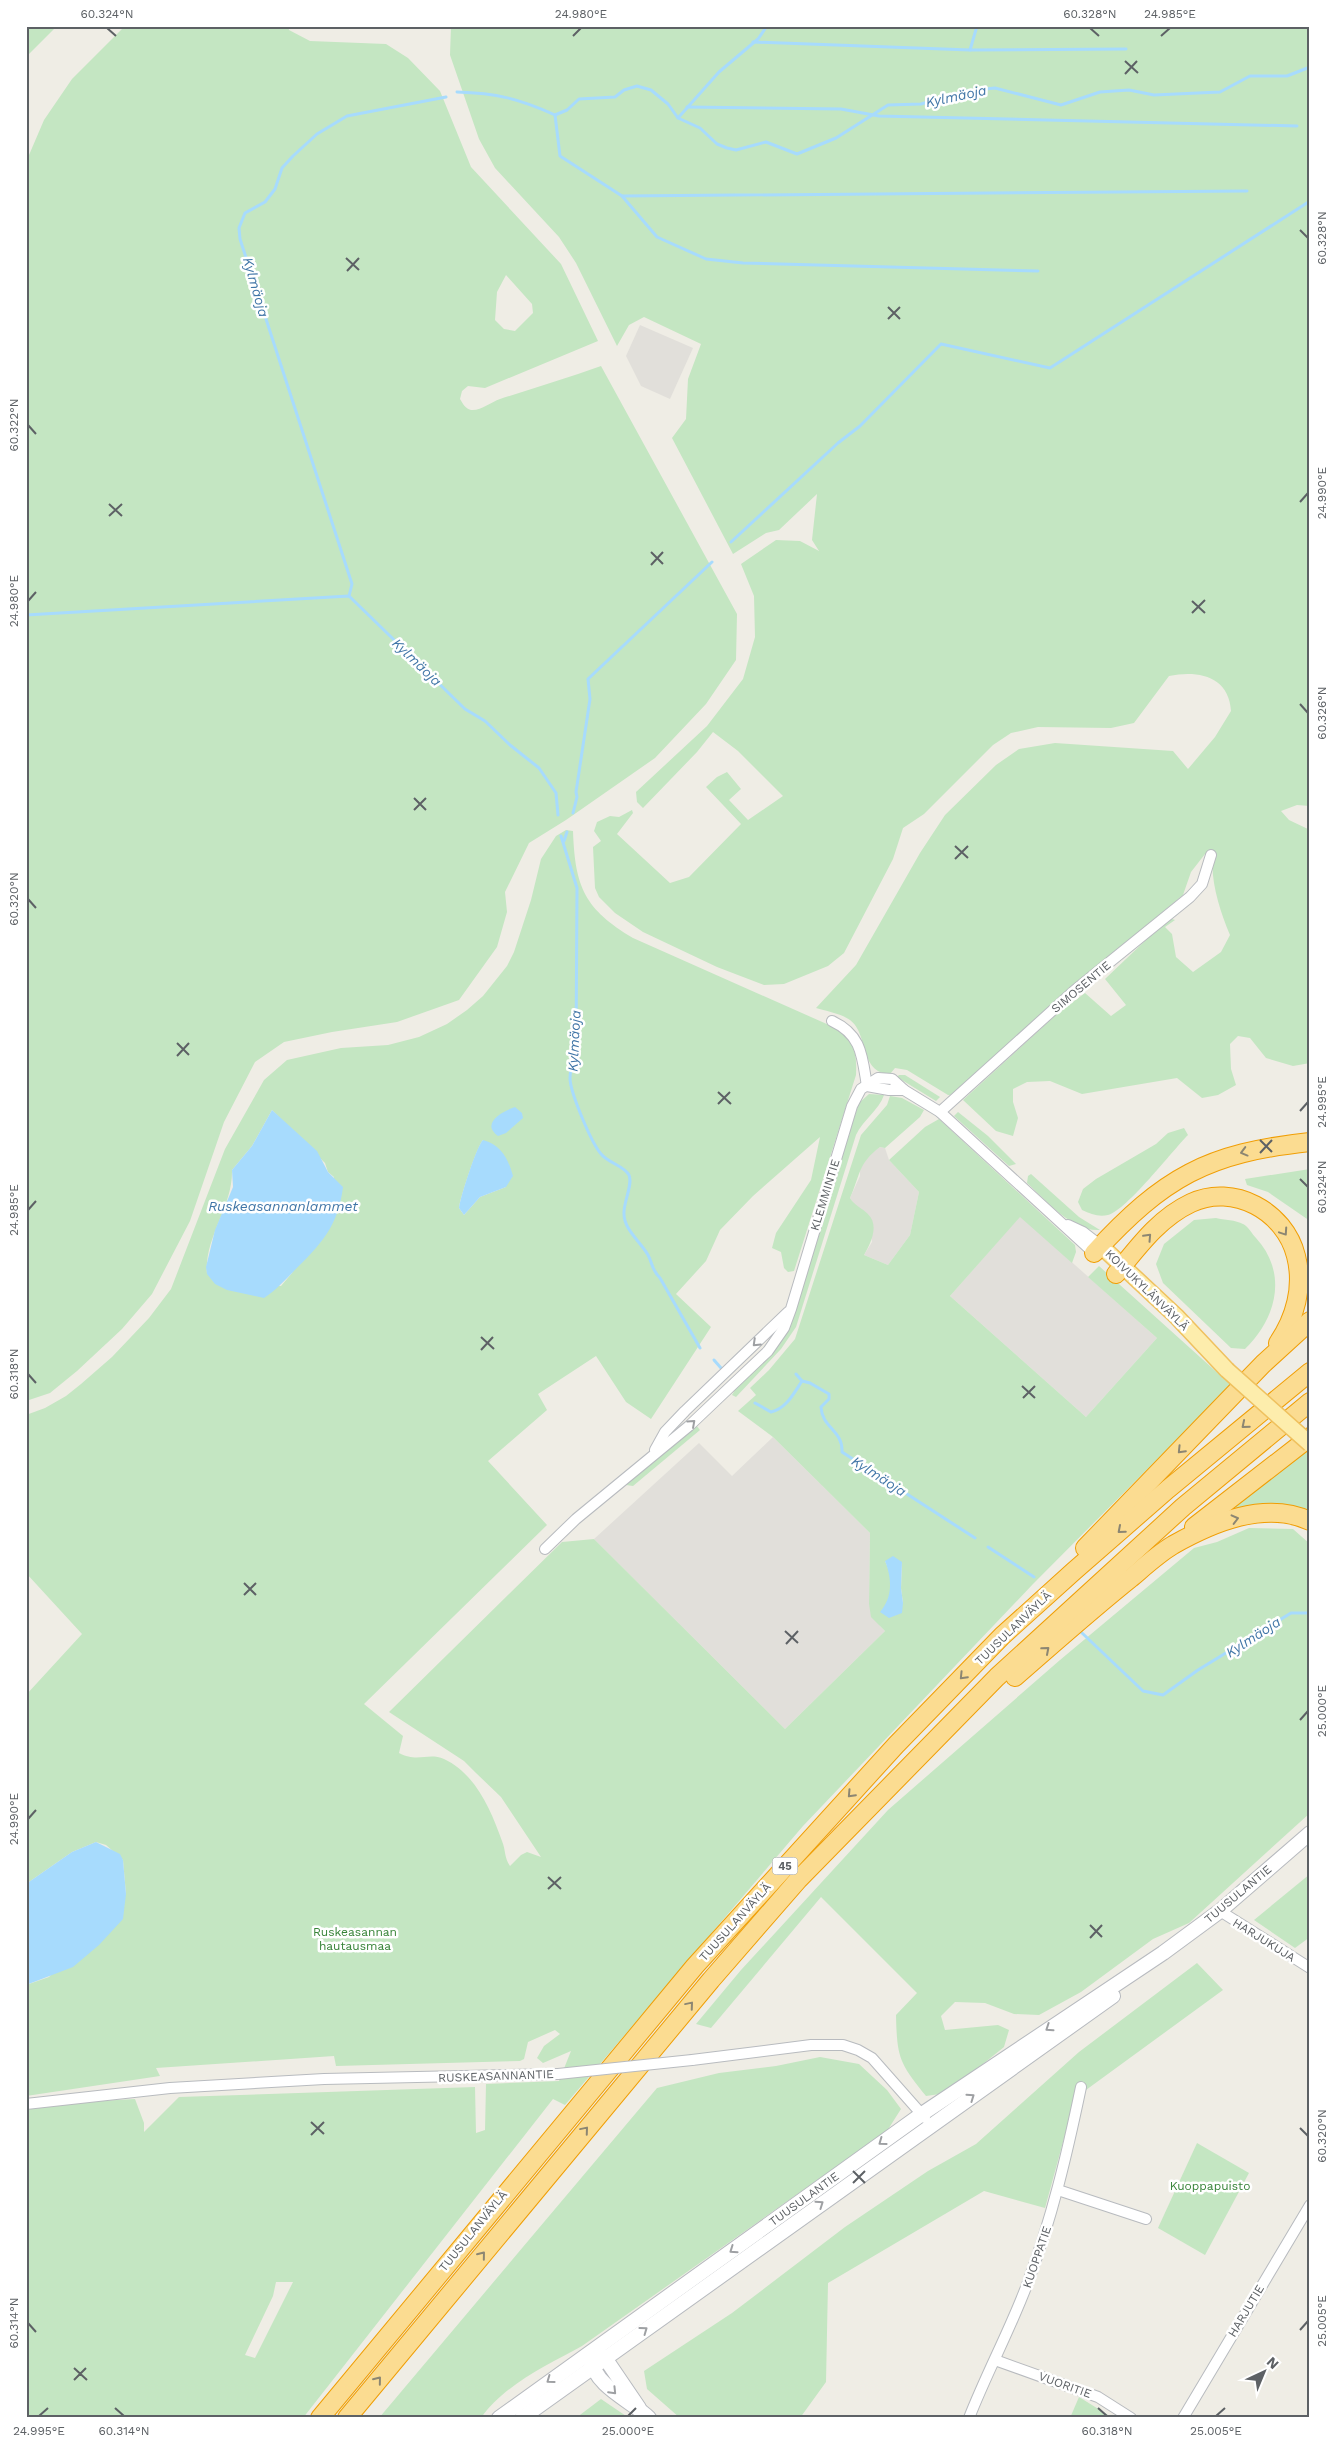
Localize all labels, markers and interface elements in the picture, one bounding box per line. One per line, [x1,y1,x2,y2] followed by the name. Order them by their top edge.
[81,7,133,21] text: 60.324°N
[555,7,608,21] text: 24.980°E
[1063,7,1117,21] text: 60.328°N
[1144,7,1196,21] text: 24.985°E
[924,82,988,110] water label: Kylmäoja
[1315,211,1329,265] text: 60.328°N
[240,255,272,319] water label: Kylmäoja
[7,399,21,451] text: 60.322°N
[1315,466,1329,519] text: 24.990°E
[7,574,21,627] text: 24.980°E
[389,635,445,689] water label: Kylmäoja
[1315,686,1329,740] text: 60.326°N
[7,872,21,926] text: 60.320°N
[1049,958,1114,1016] street label: SIMOSENTIE
[564,1009,584,1072] water label: Kylmäoja
[1315,1076,1329,1128] text: 24.995°E
[1241,1147,1249,1157] one-way arrow
[807,1157,843,1232] street label: KLEMMINTIE
[1315,1161,1329,1213] text: 60.324°N
[7,1184,21,1236] text: 24.985°E
[208,1198,358,1214] water label: Ruskeasannanlammet
[1278,1227,1288,1236] one-way arrow
[1142,1233,1151,1242] one-way arrow
[1102,1247,1192,1334] street label: KOIVUKYLÄNVÄYLÄ
[752,1338,761,1347] one-way arrow
[7,1348,21,1400] text: 60.318°N
[686,1420,695,1429] one-way arrow
[1242,1420,1251,1428] one-way arrow
[1177,1445,1186,1454] one-way arrow
[849,1452,910,1500] water label: Kylmäoja
[1230,1514,1239,1525] one-way arrow
[1118,1525,1127,1533] one-way arrow
[972,1588,1054,1668] street label: TUUSULANVÄYLÄ
[1223,1613,1284,1661] water label: Kylmäoja
[1040,1647,1049,1656] one-way arrow
[960,1671,969,1680] one-way arrow
[1315,1684,1329,1737] text: 25.000°E
[848,1788,857,1797] one-way arrow
[7,1792,21,1845] text: 24.990°E
[772,1858,798,1874] road number: 45
[1202,1862,1274,1926] street label: TUUSULANTIE
[696,1880,774,1964] street label: TUUSULANVÄYLÄ
[1230,1915,1298,1965] street label: HARJUKUJA
[313,1925,397,1953] park label: Ruskeasannan hautausmaa
[684,2002,692,2011] one-way arrow
[1046,2022,1055,2031] one-way arrow
[438,2067,554,2085] street label: RUSKEASANNANTIE
[965,2094,975,2103] one-way arrow
[1315,2109,1329,2163] text: 60.320°N
[580,2126,589,2135] one-way arrow
[879,2136,888,2145] one-way arrow
[766,2169,842,2229] street label: TUUSULANTIE
[1170,2179,1250,2193] park label: Kuoppapuisto
[436,2188,510,2274] street label: TUUSULANVÄYLÄ
[814,2201,823,2210] one-way arrow
[1020,2224,1054,2290] street label: KUOPPATIE
[729,2244,738,2253] one-way arrow
[476,2251,485,2260] one-way arrow
[1225,2282,1267,2340] street label: HARJUTIE
[1315,2295,1329,2347] text: 25.005°E
[7,2297,21,2349] text: 60.314°N
[638,2327,648,2336] one-way arrow
[1238,2346,1288,2396] north arrow
[1264,2353,1282,2372] text: N
[1037,2369,1094,2401] street label: VUORITIE
[547,2374,556,2382] one-way arrow
[373,2377,381,2386] one-way arrow
[607,2386,616,2395] one-way arrow
[13,2424,65,2438] text: 24.995°E
[98,2424,150,2438] text: 60.314°N
[602,2424,655,2438] text: 25.000°E
[1081,2424,1133,2438] text: 60.318°N
[1190,2424,1242,2438] text: 25.005°E

